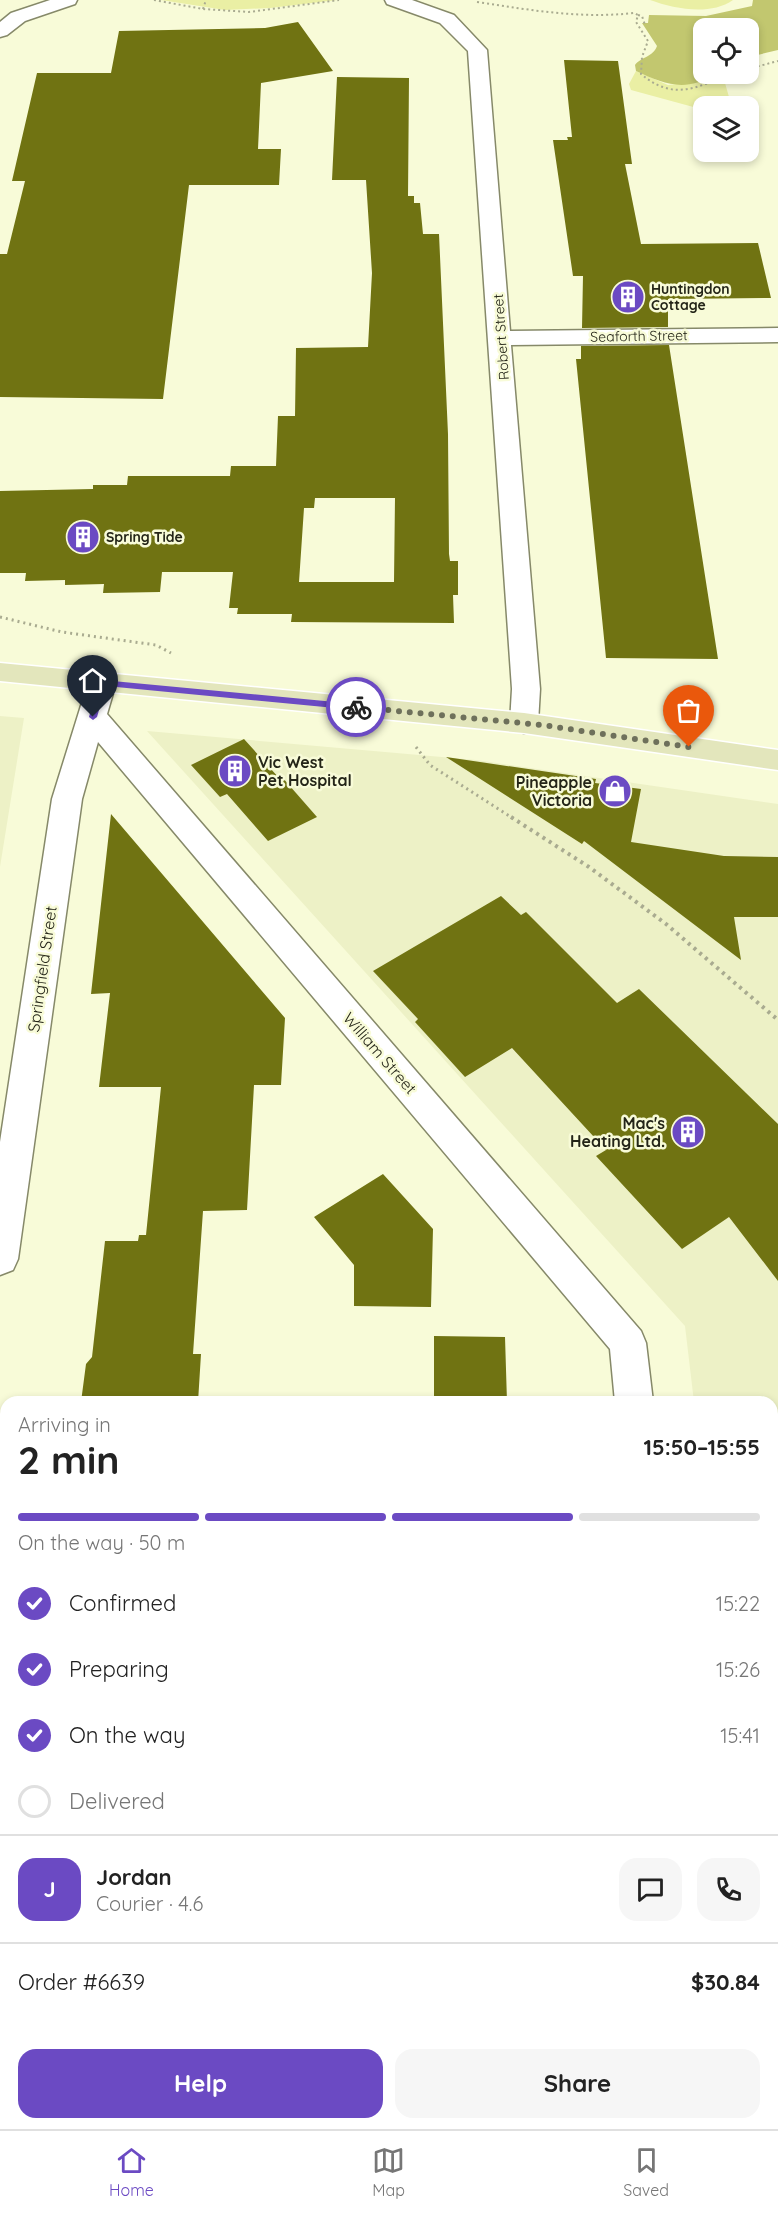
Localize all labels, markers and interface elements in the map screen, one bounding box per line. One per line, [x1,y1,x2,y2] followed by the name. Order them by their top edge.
[693,18,759,162] map controls
[693,18,759,84] button: locate
[693,96,759,162] button: layers
[610,279,646,315] building icon: Huntingdon Cottage
[651,280,730,314] place label: Huntingdon Cottage
[489,293,513,381] street label: Robert Street
[590,326,688,346] street label: Seaforth Street
[65,519,101,555] building icon: Spring Tide
[106,528,183,546] place label: Spring Tide
[67,655,118,717] pin
[76,664,109,697] icon: home
[326,677,386,737] courier
[663,685,714,747] pin
[340,691,373,724] icon: bike
[672,694,705,727] icon: bag
[258,752,352,790] place label: Vic West Pet Hospital
[217,753,253,789] building icon: Vic West Pet Hospital
[516,772,592,810] place label: Pineapple Victoria
[597,773,633,809] shop icon: Pineapple Victoria
[23,905,61,1033] street label: Springfield Street
[339,1008,421,1098] street label: William Street
[570,1113,665,1151] place label: Mac's Heating Ltd.
[670,1114,706,1150] building icon: Mac's Heating Ltd.
[18,1412,111,1437] text: Arriving in
[644,1433,760,1461] text: 15:50–15:55
[18,1435,120,1484] text: 2 min
[18,1530,185,1555] text: On the way · 50 m
[18,1587,51,1620] icon: check
[69,1589,176,1617] text: Confirmed
[716,1591,760,1616] text: 15:22
[18,1653,51,1686] icon: check
[69,1655,169,1683] text: Preparing
[716,1657,760,1682] text: 15:26
[18,1719,51,1752] icon: check
[69,1721,185,1749] text: On the way
[720,1723,760,1748] text: 15:41
[69,1787,165,1815] text: Delivered
[619,1858,682,1921] button: chat
[697,1858,760,1921] button: phone
[96,1863,172,1891] text: Jordan
[43,1875,56,1903] text: J
[96,1891,203,1916] text: Courier · 4.6
[18,1968,145,1996] text: Order #6639
[691,1968,760,1996] text: $30.84
[18,2049,383,2118] button: Help
[395,2049,760,2118] button: Share
[109,2144,154,2200] tab: Home
[372,2144,405,2200] tab: Map
[623,2144,669,2200] tab: Saved

